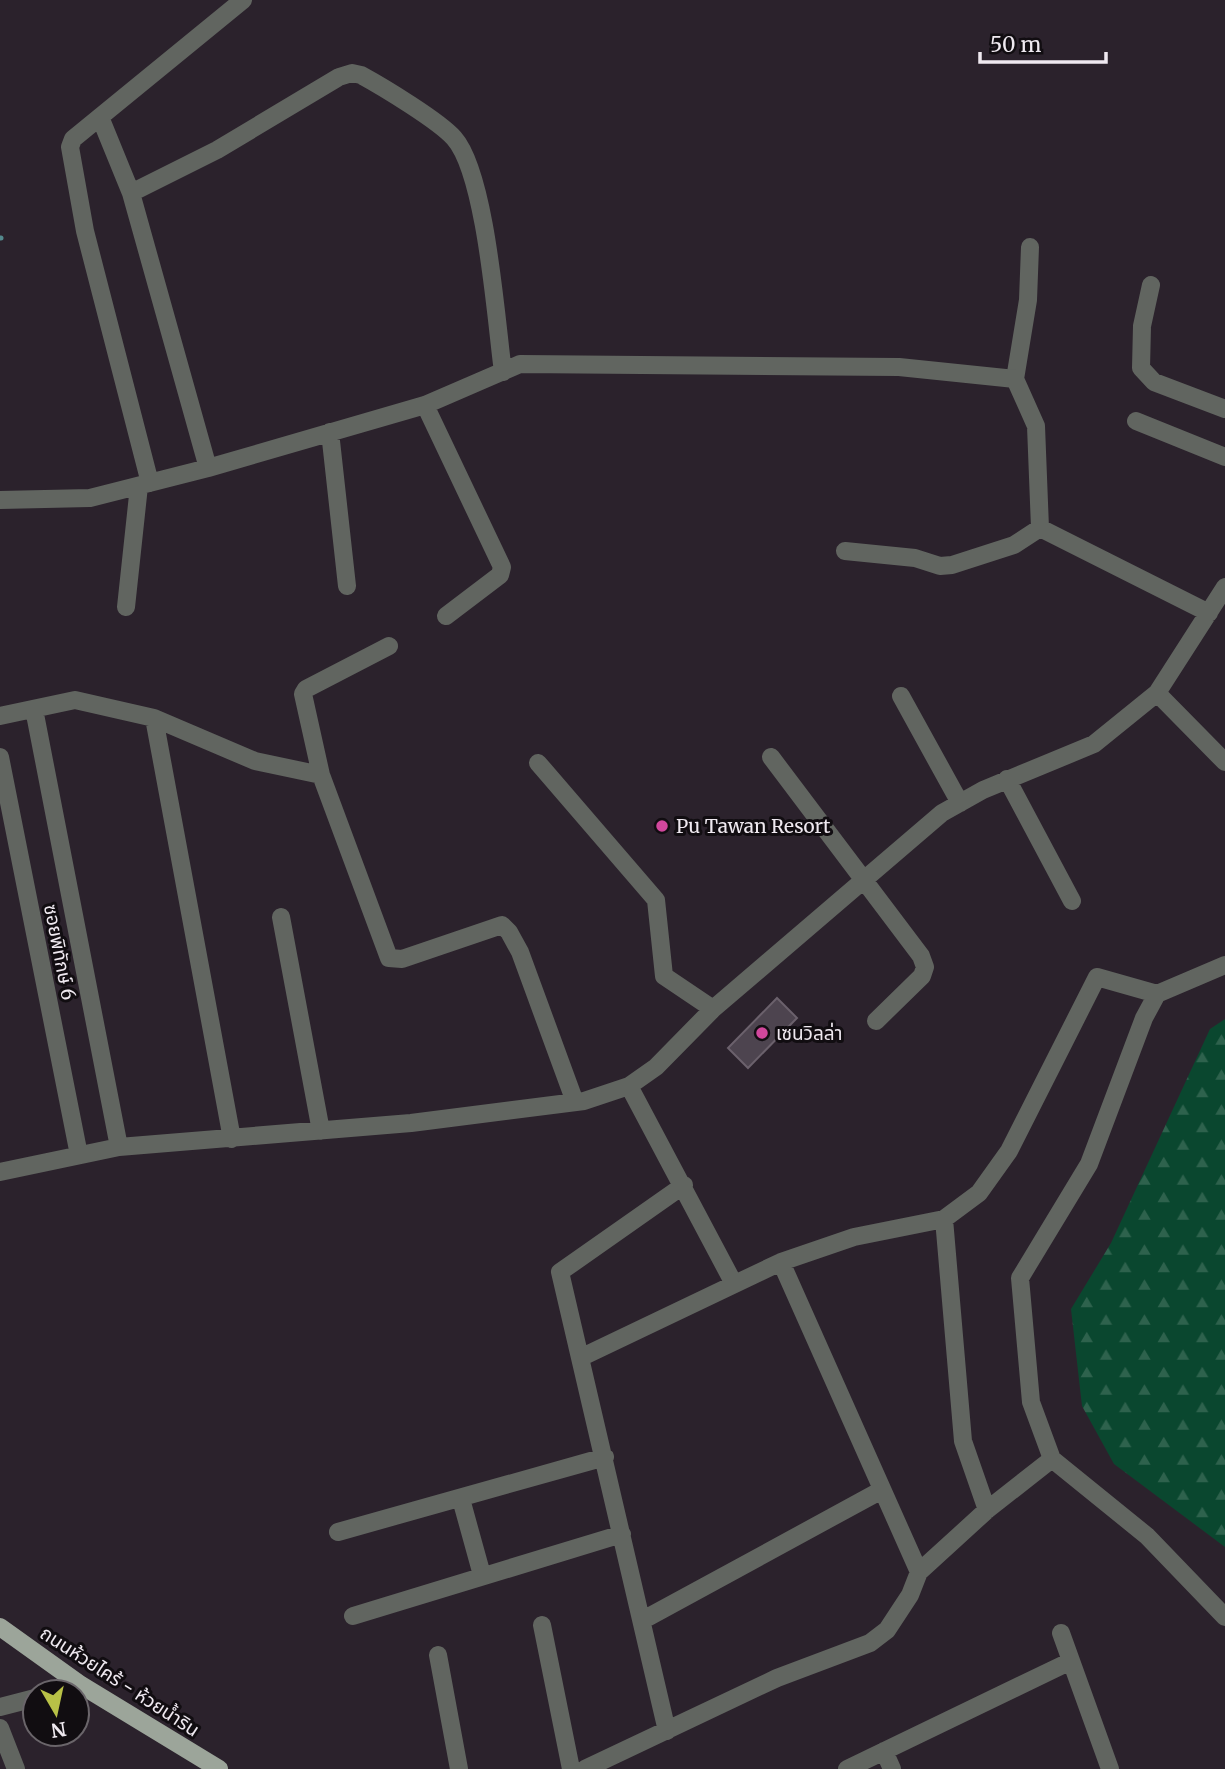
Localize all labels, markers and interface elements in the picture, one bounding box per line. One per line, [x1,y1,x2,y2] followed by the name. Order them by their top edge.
[980,21,1106,65] scale bar
[990,31,1041,58] text: 50 m
[676,814,831,838] place label: Pu Tawan Resort
[654,818,670,834] marker: Pu Tawan Resort
[39,902,81,1002] street label: ซอยพิทักษ์ 6
[776,1021,842,1045] place label: เซนวิลล่า
[754,1025,770,1041] marker: เซนวิลล่า
[36,1620,205,1741] street label: ถนนห้วยไคร้ - ห้วยน้ำริน
[21,1678,91,1748] north arrow
[49,1717,68,1743] text: N

